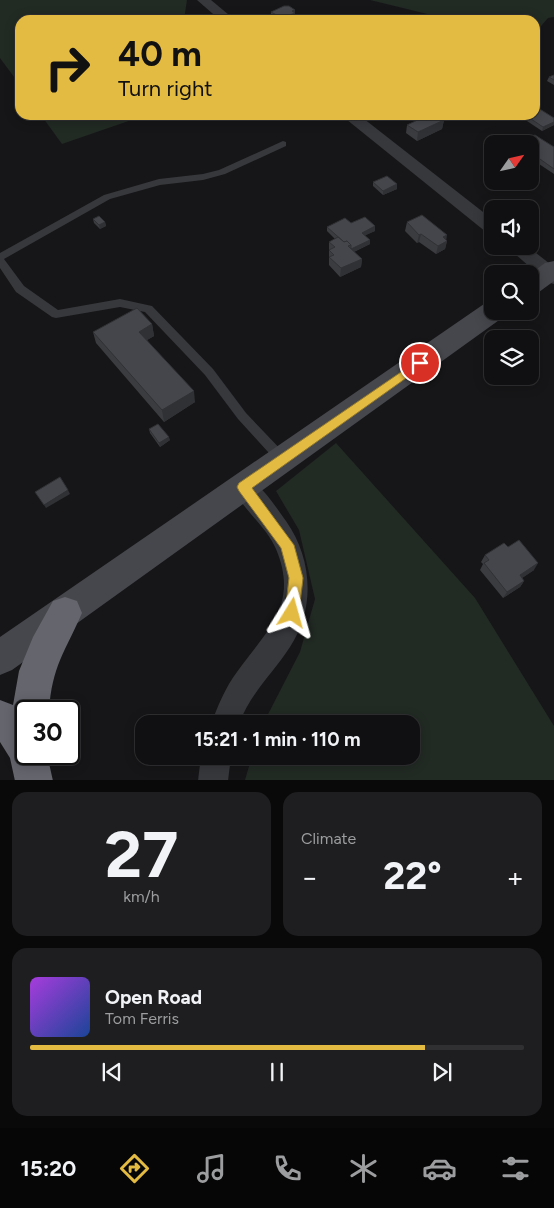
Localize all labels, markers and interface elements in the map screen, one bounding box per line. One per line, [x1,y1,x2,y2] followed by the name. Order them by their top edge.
[118,33,202,75] text: 40 m
[35,35,100,100] icon: right
[118,75,213,102] text: Turn right
[484,135,539,190] north arrow
[484,135,539,385] map controls
[484,200,539,255] button: sound
[484,265,539,320] button: search
[484,330,539,385] button: layers
[399,342,441,384] pin
[406,349,434,377] icon: arrive
[265,586,317,638] position arrow
[15,700,80,765] speed limit sign: 30
[194,728,361,751] text: 15:21 · 1 min · 110 m
[105,815,178,893] text: 27
[301,829,356,848] text: Climate
[383,853,442,899] text: 22°
[301,860,318,894] text: −
[507,860,524,894] text: +
[123,887,160,906] text: km/h
[105,986,202,1009] text: Open Road
[105,1009,179,1028] text: Tom Ferris
[98,1058,126,1086] icon: previous
[263,1058,291,1086] icon: pause
[428,1058,456,1086] icon: next
[117,1151,152,1186] icon: directions
[194,1151,229,1186] icon: music
[270,1151,305,1186] icon: phone
[346,1151,381,1186] icon: climate
[422,1151,457,1186] icon: car
[498,1151,533,1186] icon: filters
[21,1155,76,1182] text: 15:20

